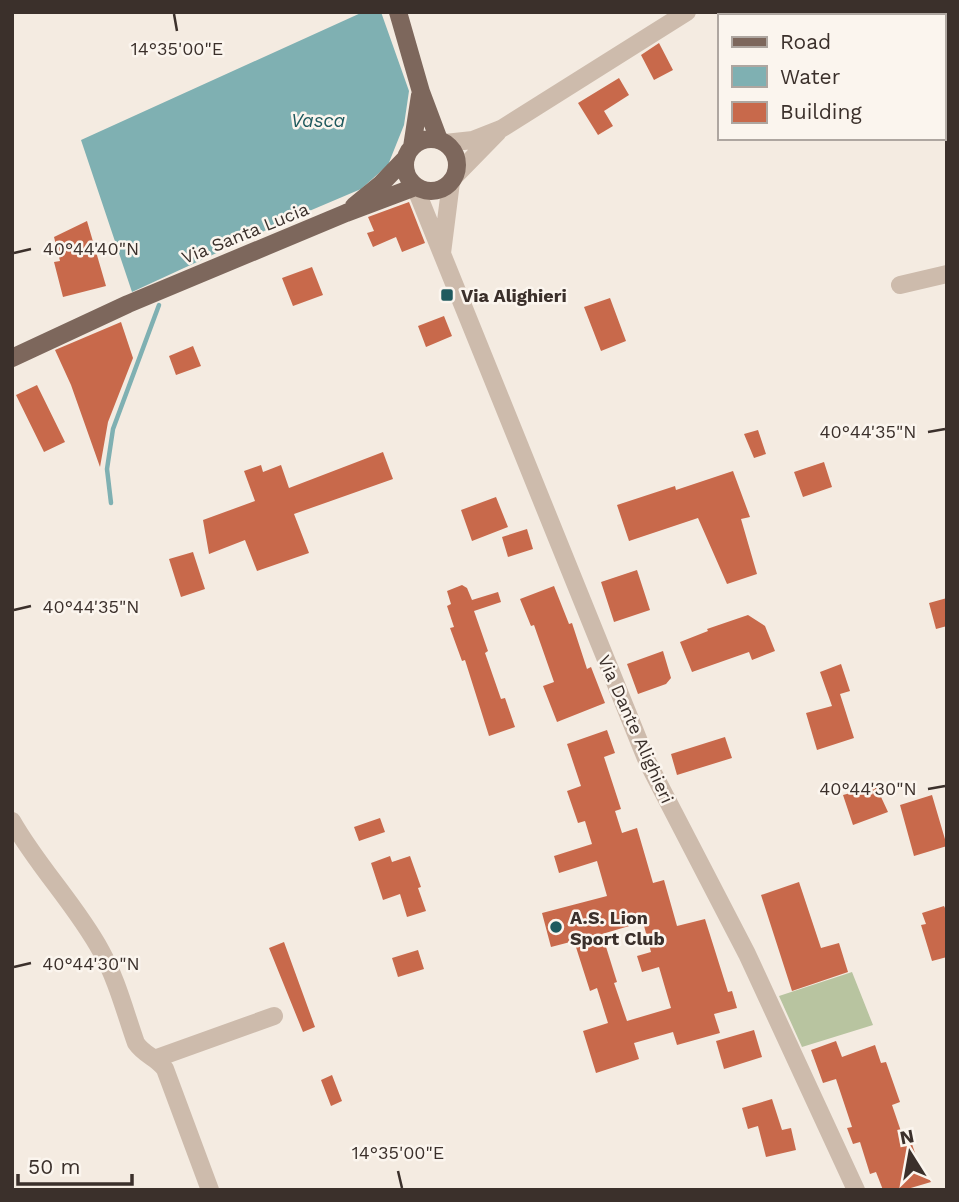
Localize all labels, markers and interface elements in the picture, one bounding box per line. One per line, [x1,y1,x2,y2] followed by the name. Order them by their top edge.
[718,14,945,140] legend
[780,29,831,54] text: Road
[131,38,223,59] text: 14°35'00"E
[780,64,841,89] text: Water
[780,99,862,124] text: Building
[291,109,345,132] water label: Vasca
[178,198,312,268] street label: Via Santa Lucia
[43,238,139,259] text: 40°44'40"N
[461,285,567,306] place label: Via Alighieri
[439,287,455,303] marker: Via Alighieri
[820,421,916,442] text: 40°44'35"N
[43,596,139,617] text: 40°44'35"N
[594,652,678,806] street label: Via Dante Alighieri
[819,778,917,799] text: 40°44'30"N
[570,907,665,949] place label: A.S. Lion Sport Club
[548,919,564,935] marker: A.S. Lion Sport Club
[42,953,140,974] text: 40°44'30"N
[875,1118,945,1188] north arrow
[898,1124,916,1149] text: N
[18,1142,131,1186] scale bar
[352,1142,444,1163] text: 14°35'00"E
[28,1154,80,1179] text: 50 m

